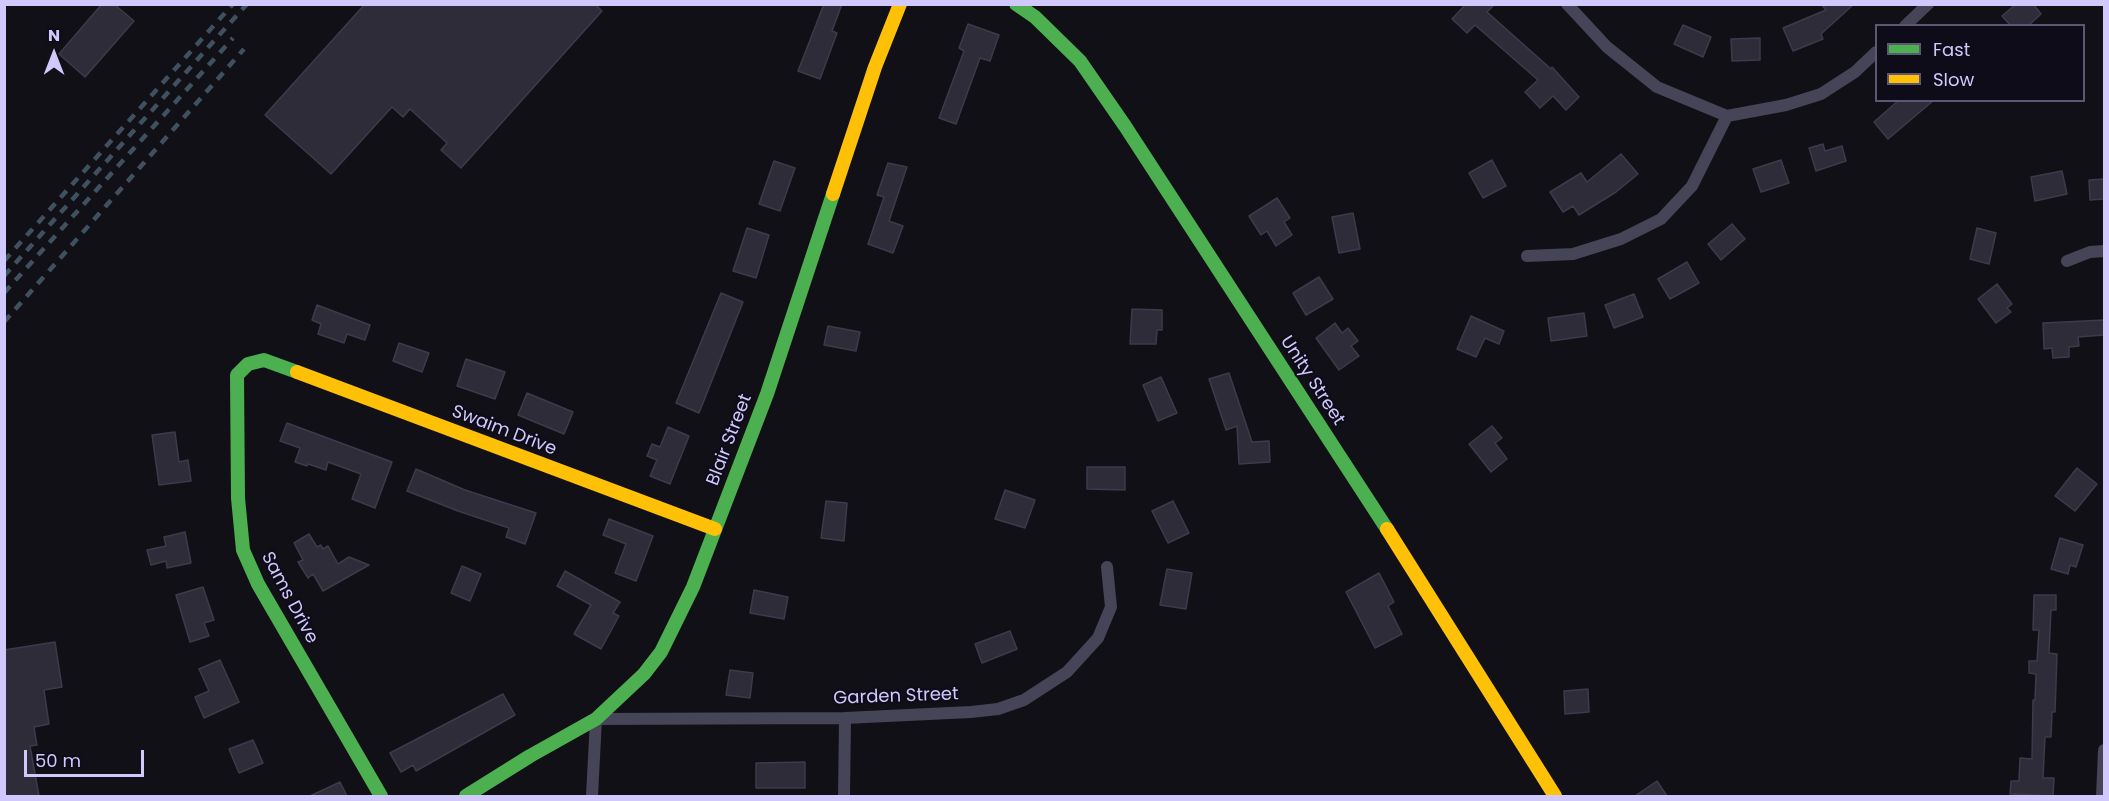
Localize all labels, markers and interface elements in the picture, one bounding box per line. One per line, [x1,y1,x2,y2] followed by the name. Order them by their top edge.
[24,24,84,84] north arrow
[48,24,60,47] text: N
[1875,24,2085,102] legend
[1933,37,1970,62] text: Fast
[1933,67,1974,92] text: Slow
[1275,332,1349,430] street label: Unity Street
[703,391,757,489] street label: Blair Street
[449,401,559,461] street label: Swaim Drive
[256,549,322,647] street label: Sams Drive
[833,684,959,710] street label: Garden Street
[27,738,147,776] scale bar
[35,748,81,773] text: 50 m

